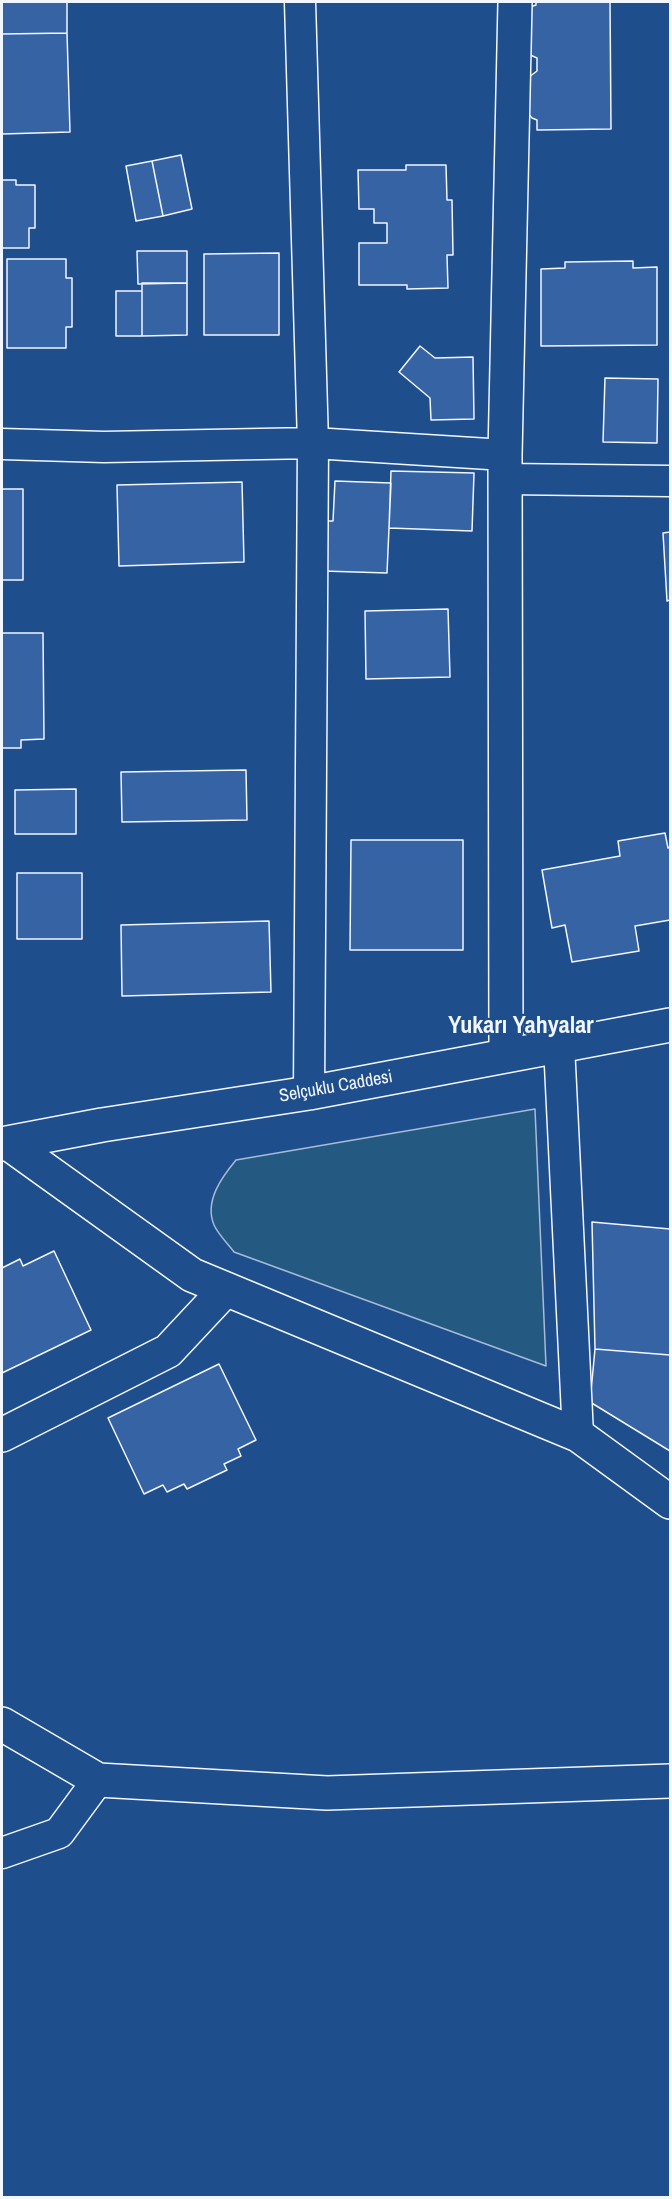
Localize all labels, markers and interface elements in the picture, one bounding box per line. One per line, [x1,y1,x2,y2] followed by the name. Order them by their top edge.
[448,1013,594,1041] district label: Yukarı Yahyalar
[278,1066,394,1108] street label: Selçuklu Caddesi

